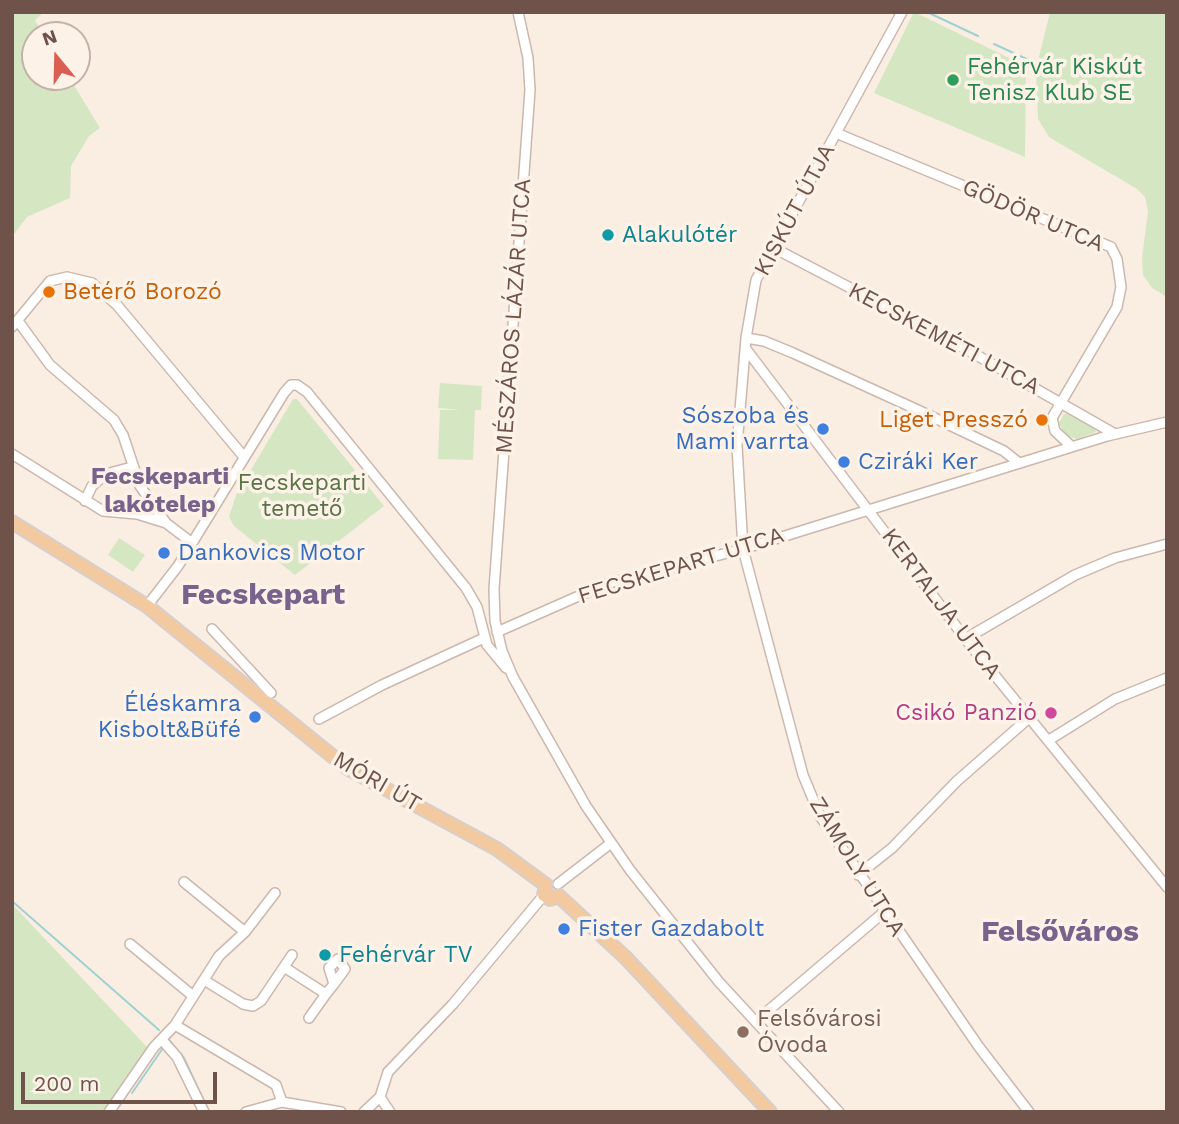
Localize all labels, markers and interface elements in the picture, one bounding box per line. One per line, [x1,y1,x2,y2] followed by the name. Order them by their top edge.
[21,21,91,91] north arrow
[39,24,60,51] text: N
[967,53,1142,107] place label: Fehérvár Kiskút Tenisz Klub SE
[945,72,961,88] marker: Fehérvár Kiskút Tenisz Klub SE
[749,139,841,281] street label: KISKÚT ÚTJA
[958,174,1108,258] street label: GÖDÖR UTCA
[491,177,537,455] street label: MÉSZÁROS LÁZÁR UTCA
[622,221,737,249] place label: Alakulótér
[600,227,616,243] marker: Alakulótér
[843,277,1045,401] street label: KECSKEMÉTI UTCA
[63,278,222,306] place label: Betérő Borozó
[41,284,57,300] marker: Betérő Borozó
[675,402,809,456] place label: Sószoba és Mami varrta
[879,406,1028,434] place label: Liget Presszó
[1034,412,1050,428] marker: Liget Presszó
[815,421,831,437] marker: Sószoba és Mami varrta
[858,448,978,476] place label: Cziráki Ker
[836,454,852,470] marker: Cziráki Ker
[91,463,229,519] district label: Fecskeparti lakótelep
[238,469,366,523] park label: Fecskeparti temető
[575,522,787,610] street label: FECSKEPART UTCA
[875,523,1007,685] street label: KERTALJA UTCA
[178,539,365,567] place label: Dankovics Motor
[156,545,172,561] marker: Dankovics Motor
[181,577,345,613] district label: Fecskepart
[98,690,241,744] place label: Éléskamra Kisbolt&Büfé
[895,699,1037,727] place label: Csikó Panzió
[1043,705,1059,721] marker: Csikó Panzió
[247,709,263,725] marker: Éléskamra Kisbolt&Büfé
[328,746,426,818] street label: MÓRI ÚT
[803,792,911,942] street label: ZÁMOLY UTCA
[981,914,1139,950] district label: Felsőváros
[578,915,764,943] place label: Fister Gazdabolt
[556,921,572,937] marker: Fister Gazdabolt
[339,941,473,969] place label: Fehérvár TV
[317,947,333,963] marker: Fehérvár TV
[757,1005,882,1059] place label: Felsővárosi Óvoda
[735,1024,751,1040] marker: Felsővárosi Óvoda
[24,1058,220,1102] scale bar
[34,1071,100,1096] text: 200 m

